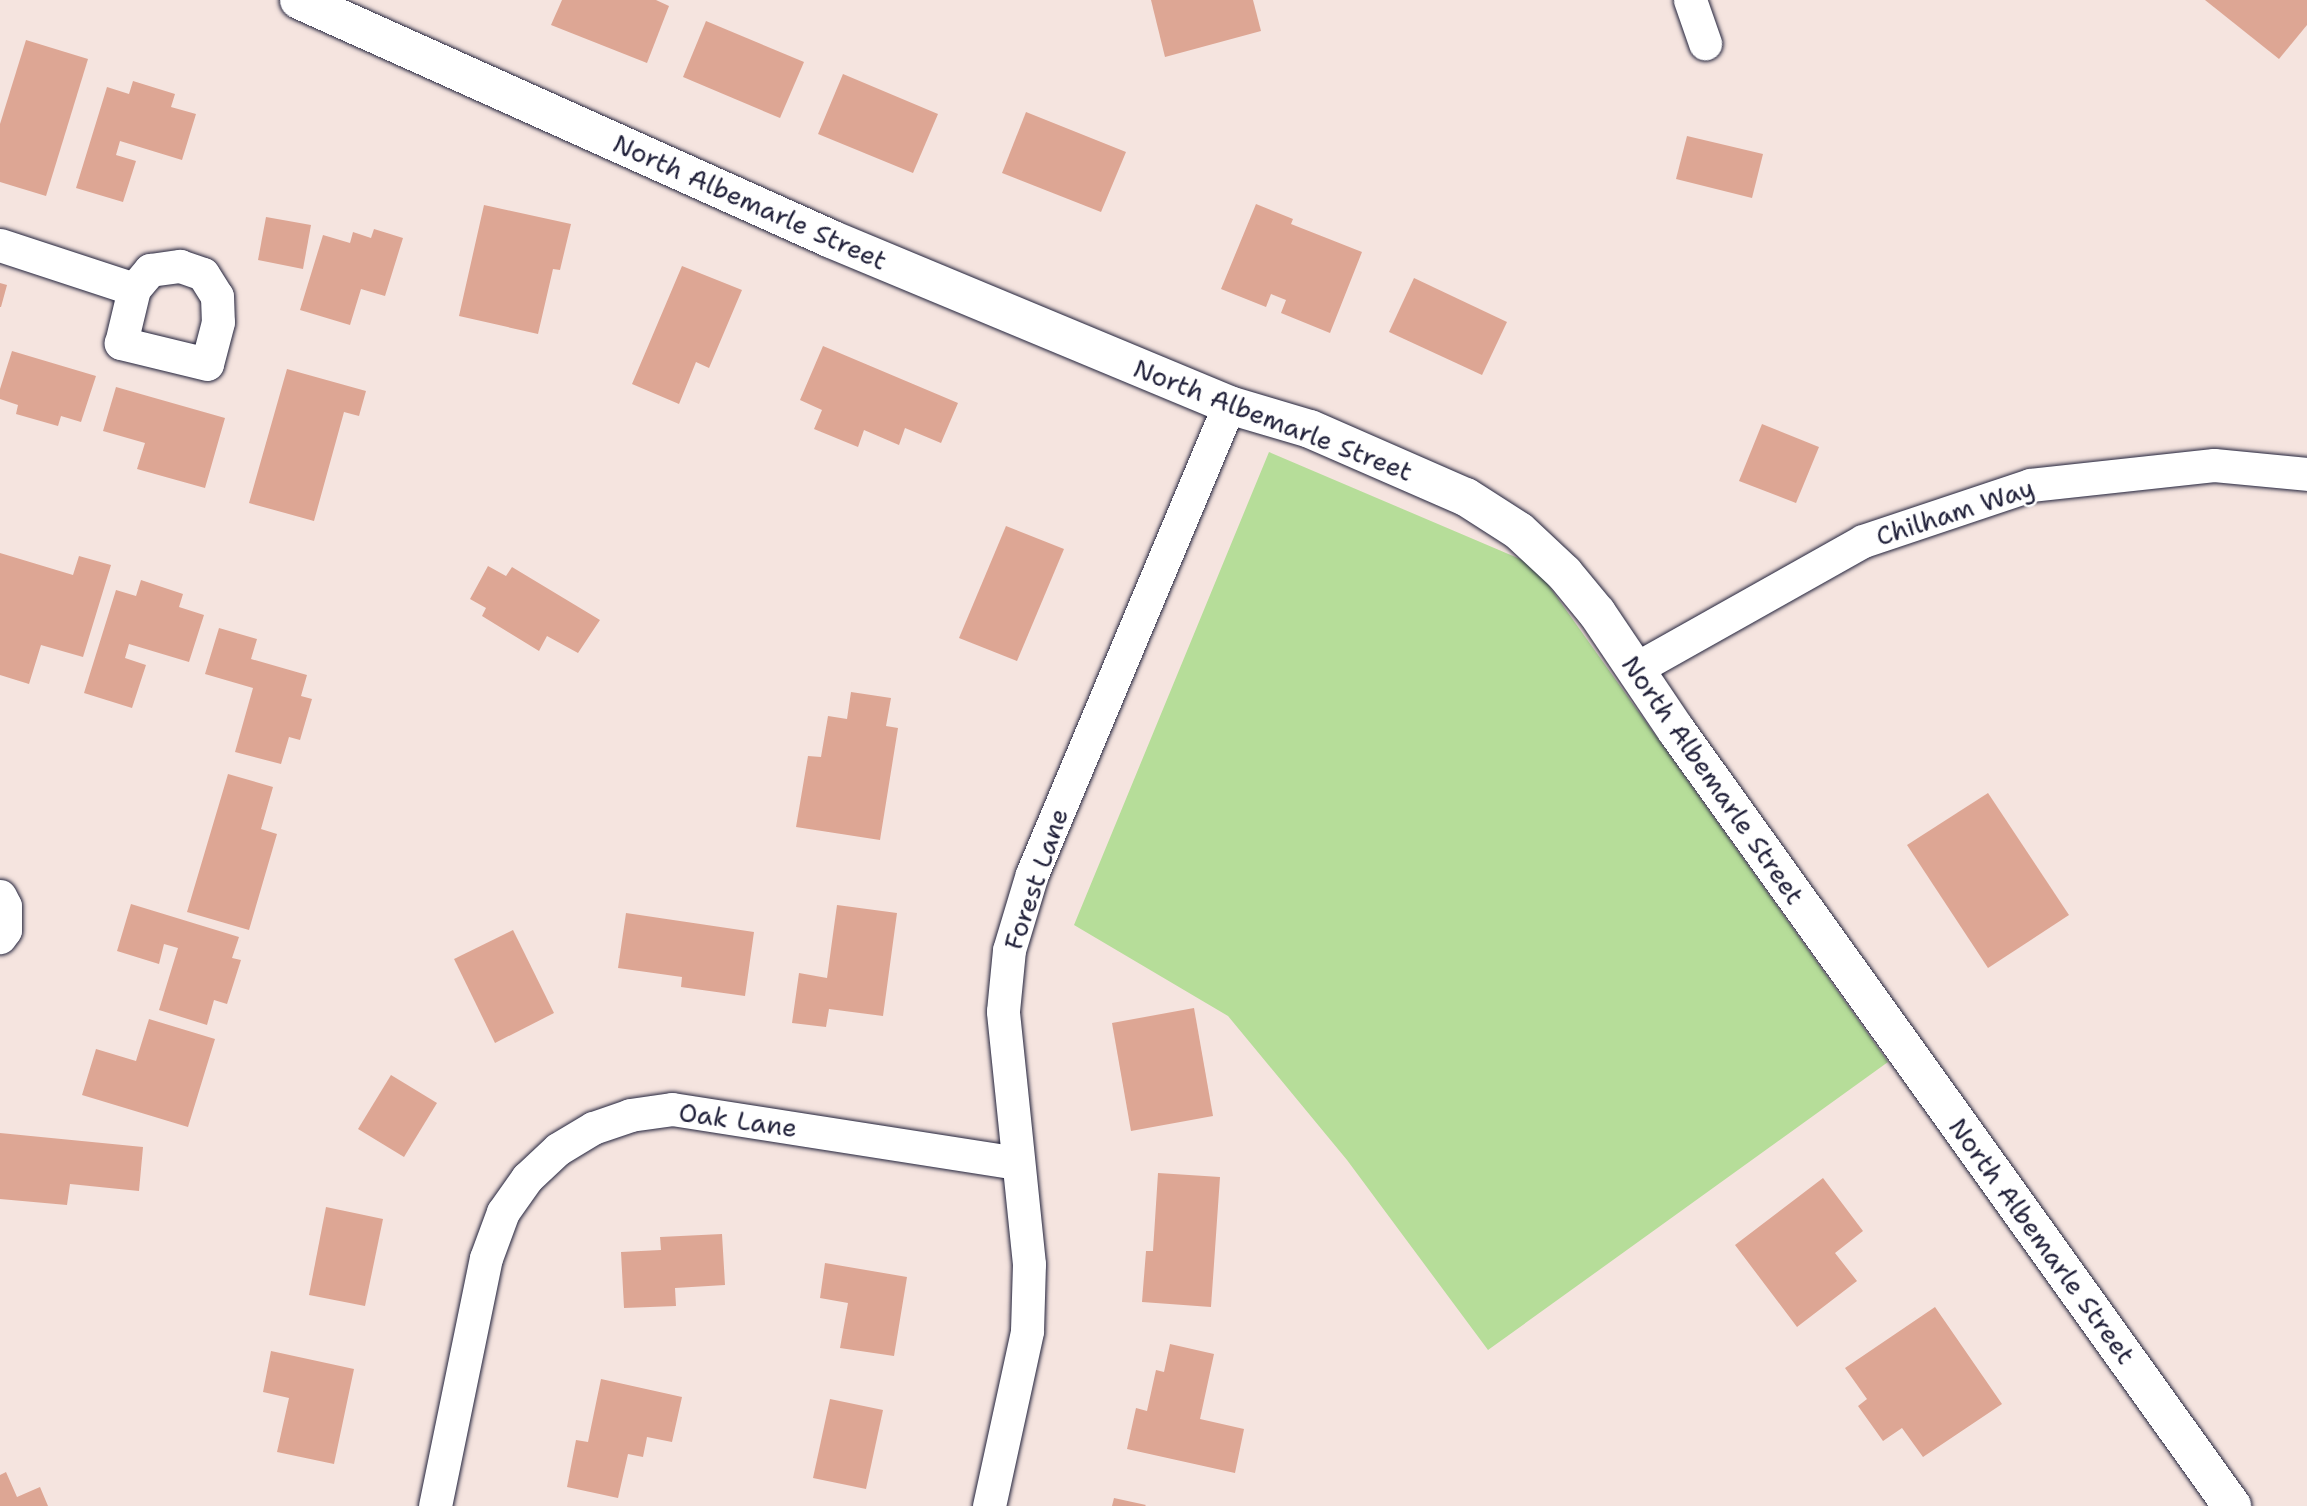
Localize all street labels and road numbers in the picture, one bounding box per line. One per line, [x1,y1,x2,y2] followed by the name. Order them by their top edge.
[608,127,892,277] street label: North Albemarle Street
[1129,352,1417,488] street label: North Albemarle Street
[1872,472,2038,552] street label: Chilham Way
[1615,650,1811,910] street label: North Albemarle Street
[997,804,1075,954] street label: Forest Lane
[677,1096,799,1144] street label: Oak Lane
[1942,1112,2142,1370] street label: North Albemarle Street

